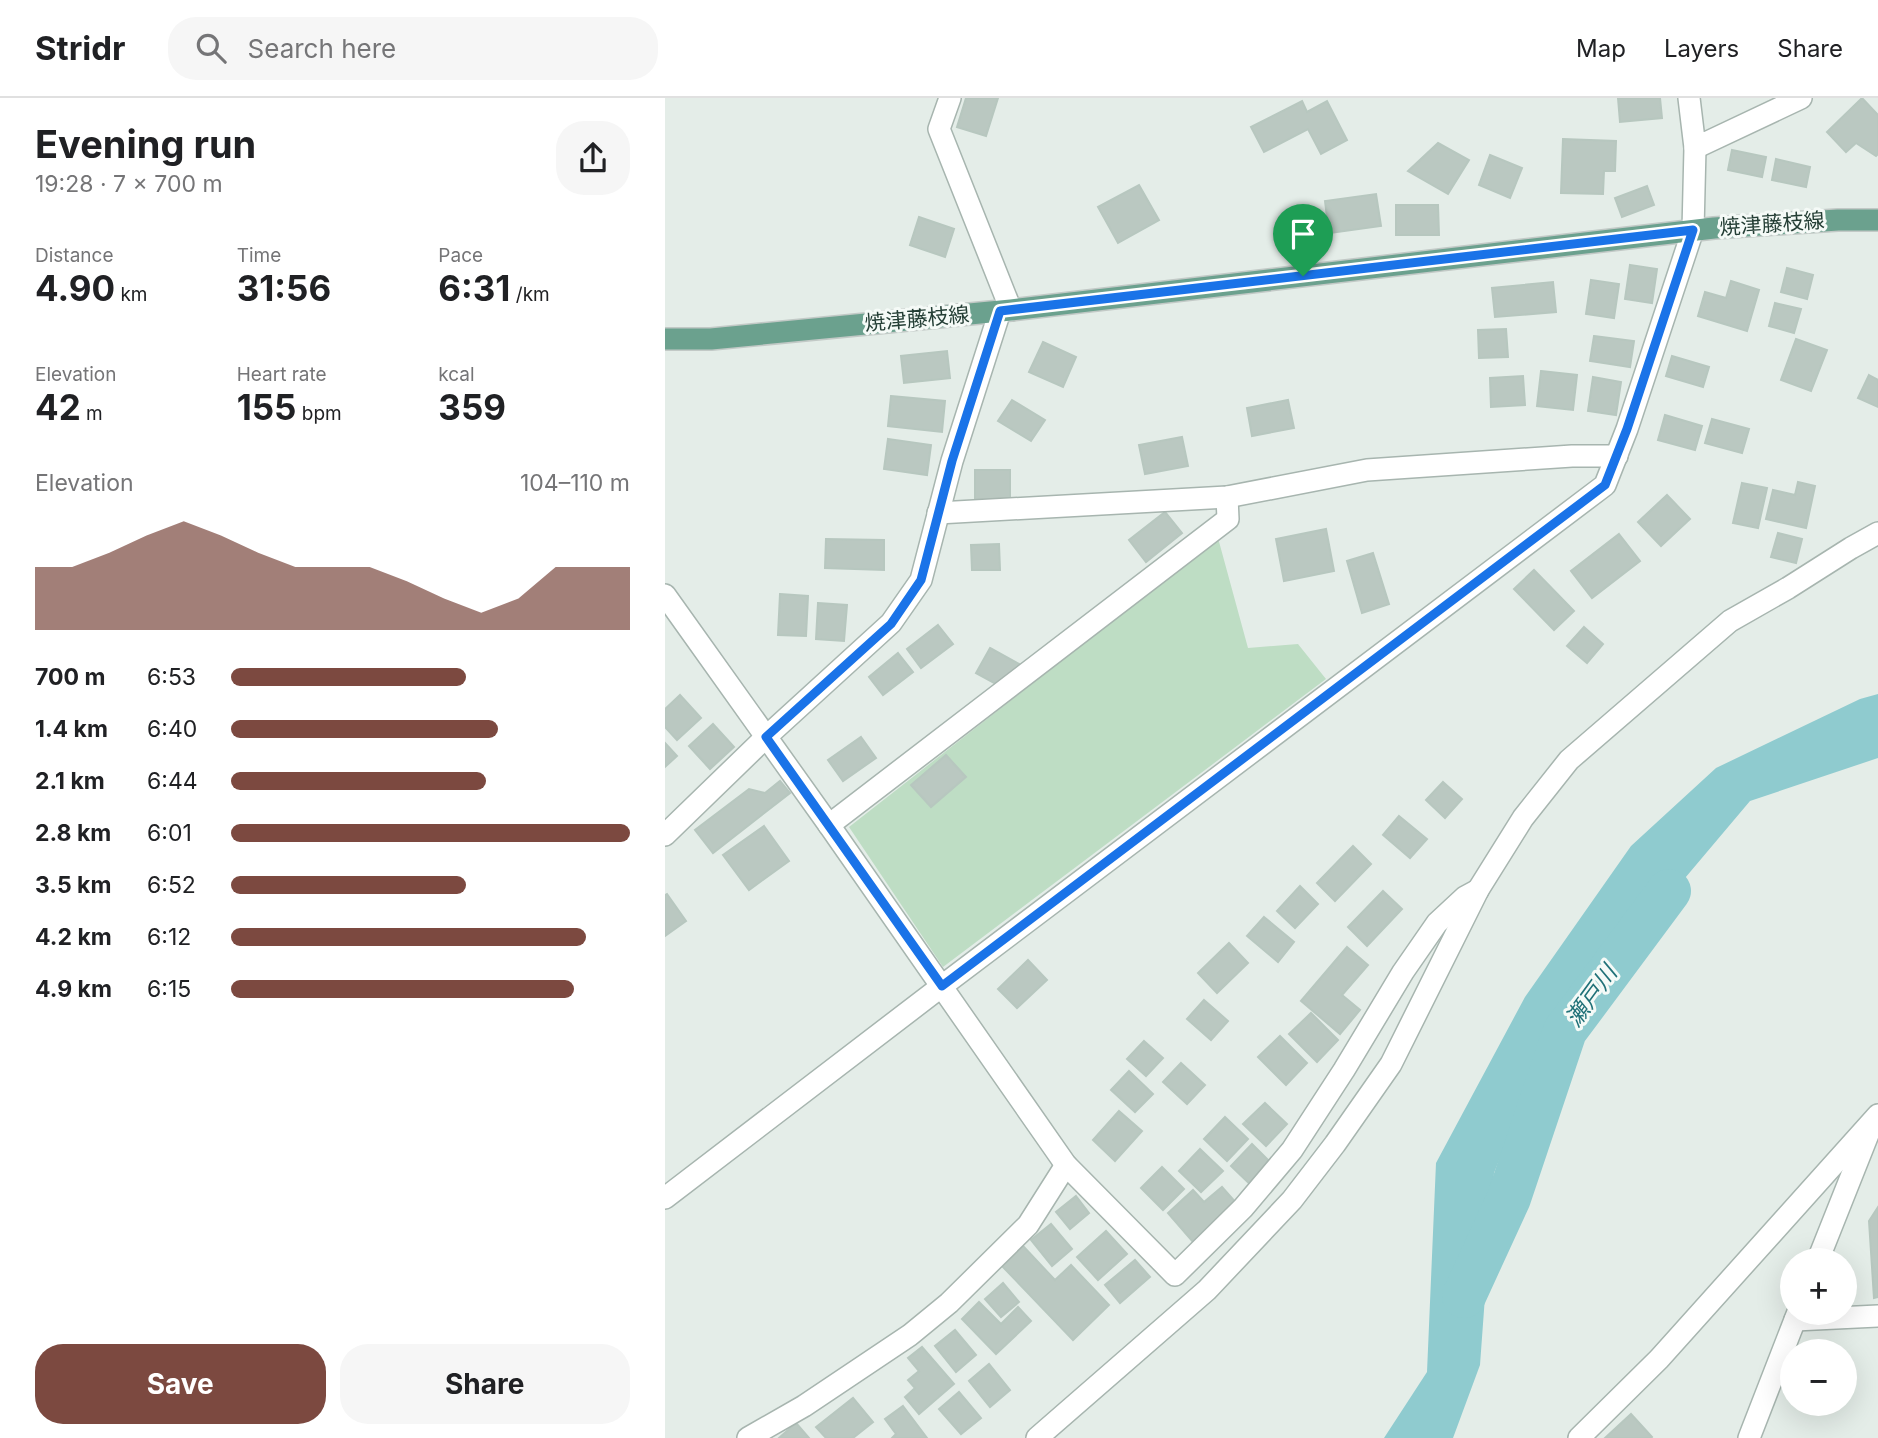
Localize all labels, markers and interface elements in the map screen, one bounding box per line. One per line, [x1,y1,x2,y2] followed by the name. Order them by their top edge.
[168,17,658,80] search box
[35,28,126,68] text: Stridr
[192,29,230,67] icon: search
[248,33,396,64] text: Search here
[1576,34,1626,63] text: Map
[1664,34,1739,63] text: Layers
[1777,34,1843,63] text: Share
[35,121,256,167] text: Evening run
[556,121,630,195] button: share
[35,170,223,198] text: 19:28 · 7 × 700 m
[1273,204,1333,276] pin
[1719,207,1825,240] street label: 焼津藤枝線
[1284,215,1322,253] icon: arrive
[35,244,113,267] text: Distance
[237,244,281,267] text: Time
[438,244,483,267] text: Pace
[35,267,115,309] text: 4.90
[237,267,331,309] text: 31:56
[438,267,510,309] text: 6:31
[115,283,148,306] text: km
[510,283,550,306] text: /km
[864,301,970,336] street label: 焼津藤枝線
[35,363,116,386] text: Elevation
[237,363,327,386] text: Heart rate
[438,363,475,386] text: kcal
[35,386,81,428] text: 42
[237,386,297,428] text: 155
[438,386,506,428] text: 359
[81,402,103,425] text: m
[297,402,342,425] text: bpm
[35,469,134,497] text: Elevation
[520,469,630,497] text: 104–110 m
[35,663,105,691] text: 700 m
[147,663,196,691] text: 6:53
[35,715,108,743] text: 1.4 km
[147,715,197,743] text: 6:40
[35,767,105,795] text: 2.1 km
[147,767,198,795] text: 6:44
[35,819,111,847] text: 2.8 km
[147,819,192,847] text: 6:01
[35,871,111,899] text: 3.5 km
[147,871,196,899] text: 6:52
[35,923,112,951] text: 4.2 km
[147,923,191,951] text: 6:12
[1559,957,1624,1032] water label: 瀬戸川
[35,975,112,1003] text: 4.9 km
[147,975,191,1003] text: 6:15
[1780,1248,1857,1416] map controls
[1780,1248,1857,1325] button: +
[1780,1339,1857,1416] button: −
[35,1344,326,1424] button: Save
[340,1344,630,1424] button: Share

